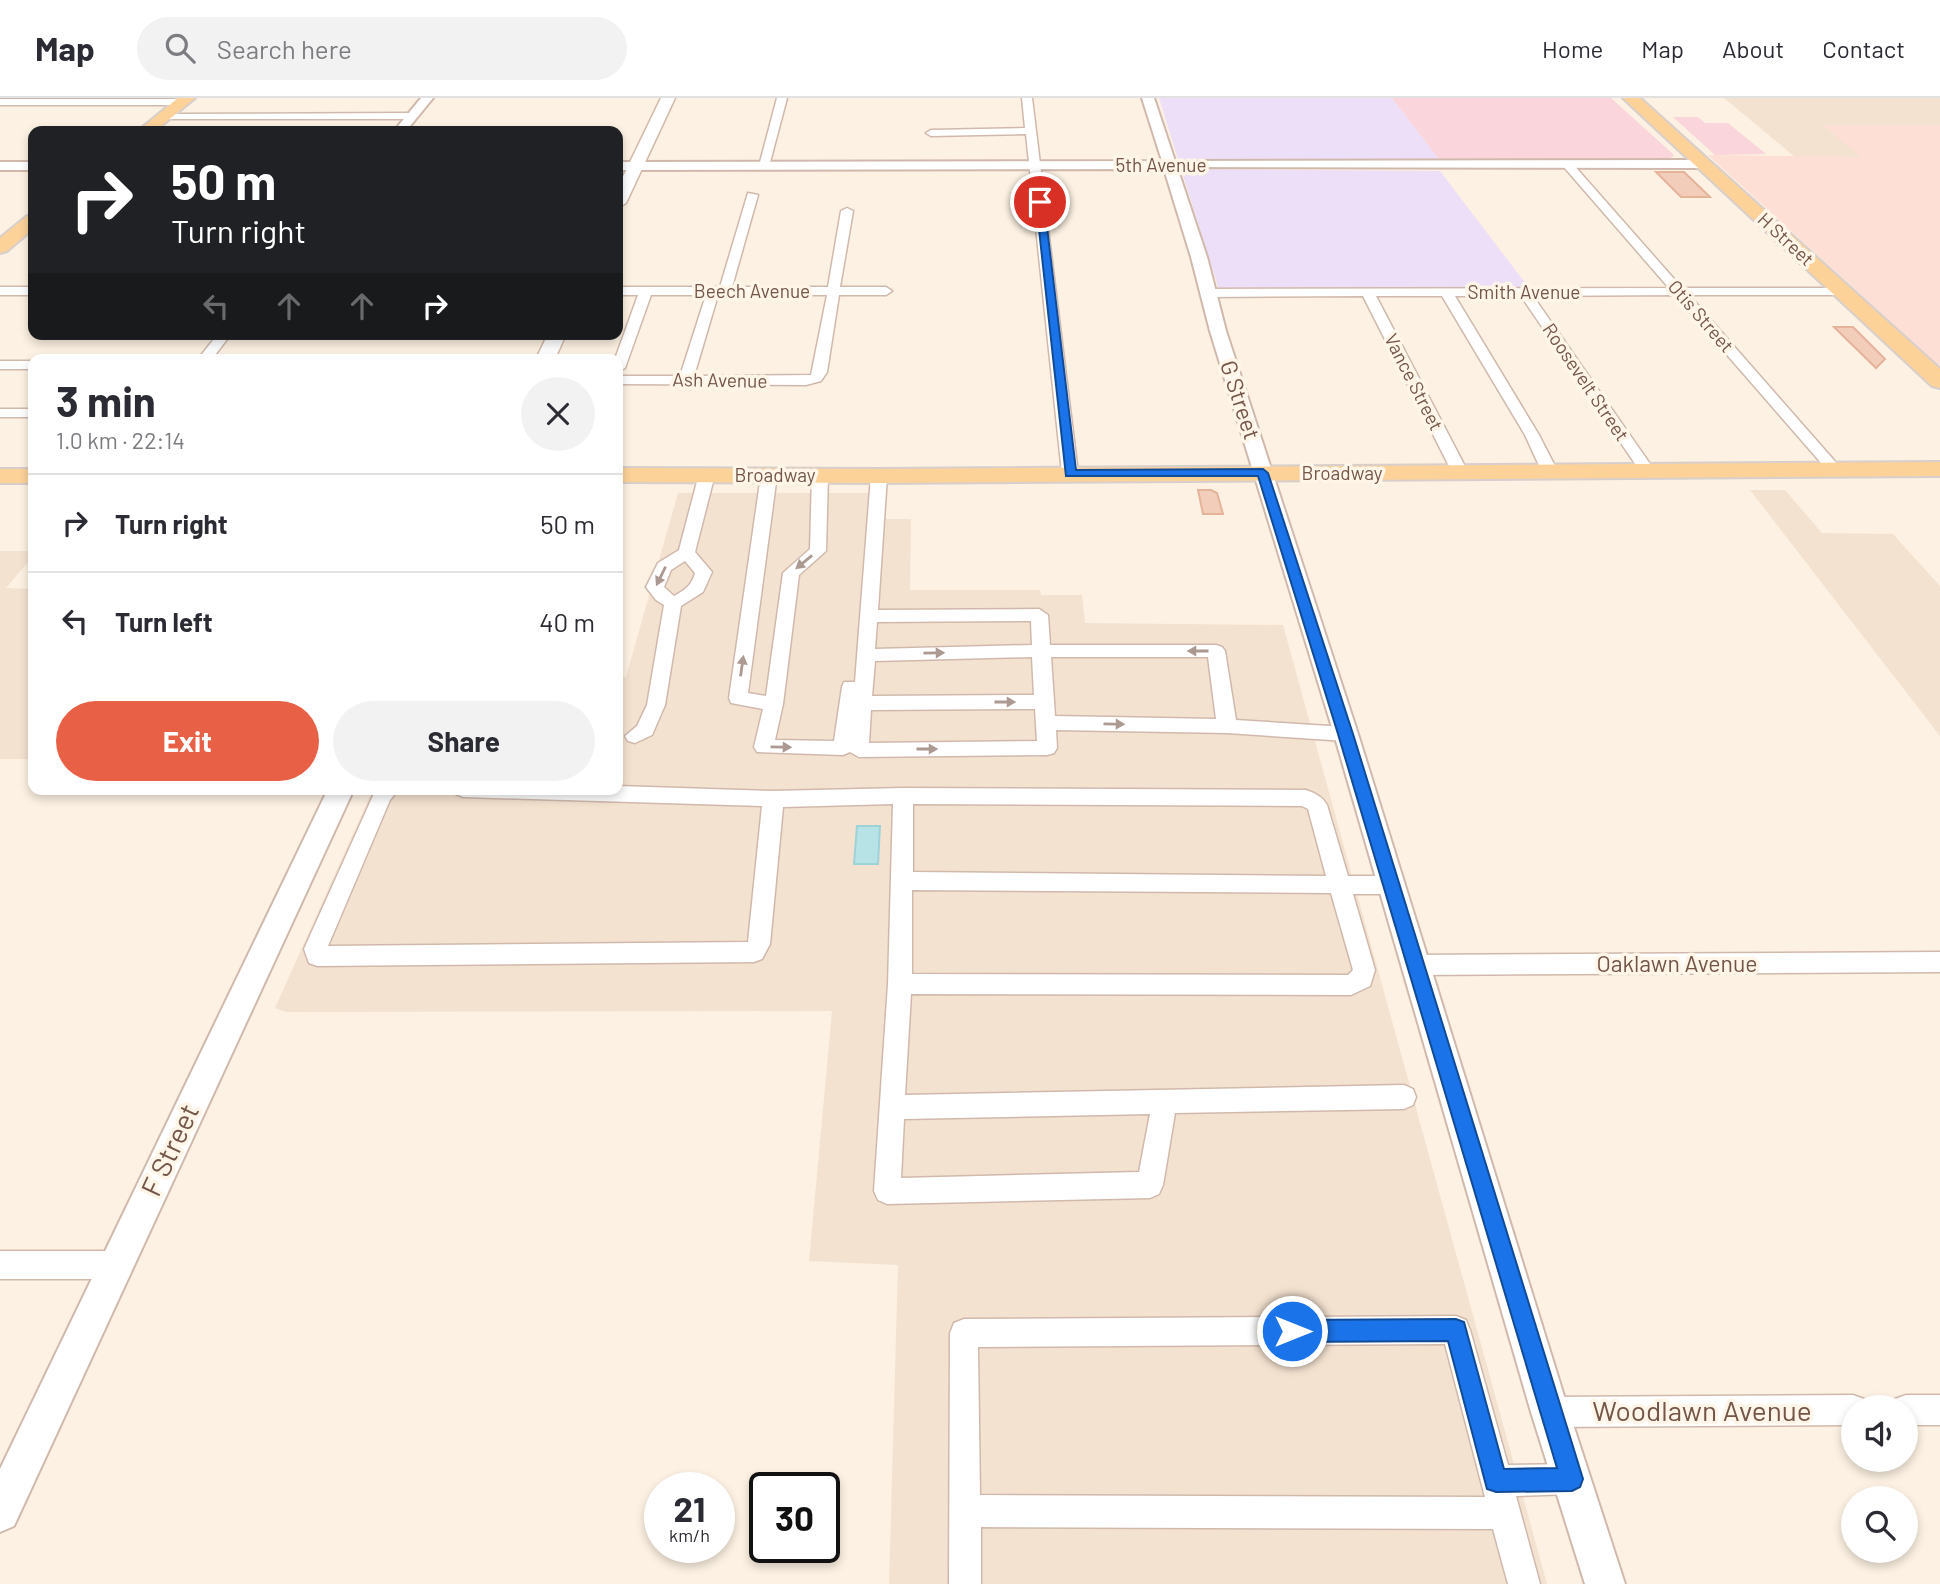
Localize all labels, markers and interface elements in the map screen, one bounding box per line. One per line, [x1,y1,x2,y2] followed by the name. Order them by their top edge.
[137,17,627,80] search box
[35,28,95,68] text: Map
[161,29,199,67] icon: search
[217,33,352,64] text: Search here
[1542,34,1603,63] text: Home
[1641,34,1684,63] text: Map
[1722,34,1784,63] text: About
[1822,34,1905,63] text: Contact
[171,151,276,210] text: 50 m
[1115,153,1207,176] street label: 5th Avenue
[56,154,147,245] icon: right
[1010,172,1070,232] pin
[1021,183,1059,221] icon: arrive
[1754,207,1819,270] street label: H Street
[171,211,306,249] text: Turn right
[1664,275,1739,357] street label: Otis Street
[694,279,810,302] street label: Beech Avenue
[1468,280,1581,303] street label: Smith Avenue
[197,287,235,325] icon: left
[270,287,308,325] icon: ahead
[343,287,381,325] icon: ahead
[416,287,454,325] icon: right
[1539,318,1634,445] street label: Roosevelt Street
[1380,329,1449,434] street label: Vance Street
[1215,357,1267,443] street label: G Street
[672,367,768,392] street label: Ash Avenue
[56,375,156,425] text: 3 min
[521,377,595,451] button: close
[56,426,185,454] text: 1.0 km · 22:14
[1301,461,1383,484] street label: Broadway
[734,463,816,486] street label: Broadway
[56,504,94,542] icon: right
[115,508,228,539] text: Turn right
[540,508,595,539] text: 50 m
[796,554,814,569] one-way arrow
[655,566,667,587] one-way arrow
[56,602,94,640] icon: left
[115,606,213,637] text: Turn left
[539,606,595,637] text: 40 m
[1187,645,1209,657] one-way arrow
[923,647,945,659] one-way arrow
[737,655,748,677] one-way arrow
[994,696,1016,708] one-way arrow
[56,701,319,781] button: Exit
[333,701,595,781] button: Share
[1103,718,1125,730] one-way arrow
[770,741,792,753] one-way arrow
[917,743,939,755] one-way arrow
[1596,949,1758,977] street label: Oaklawn Avenue
[133,1098,205,1201] street label: F Street
[1255,1294,1329,1368] position arrow
[1592,1393,1812,1427] street label: Woodlawn Avenue
[1841,1395,1918,1563] map controls
[1841,1395,1918,1472] button: sound
[749,1472,840,1563] speed limit sign: 30
[1841,1486,1918,1563] button: search
[674,1487,705,1529] text: 21
[669,1524,710,1546] text: km/h

